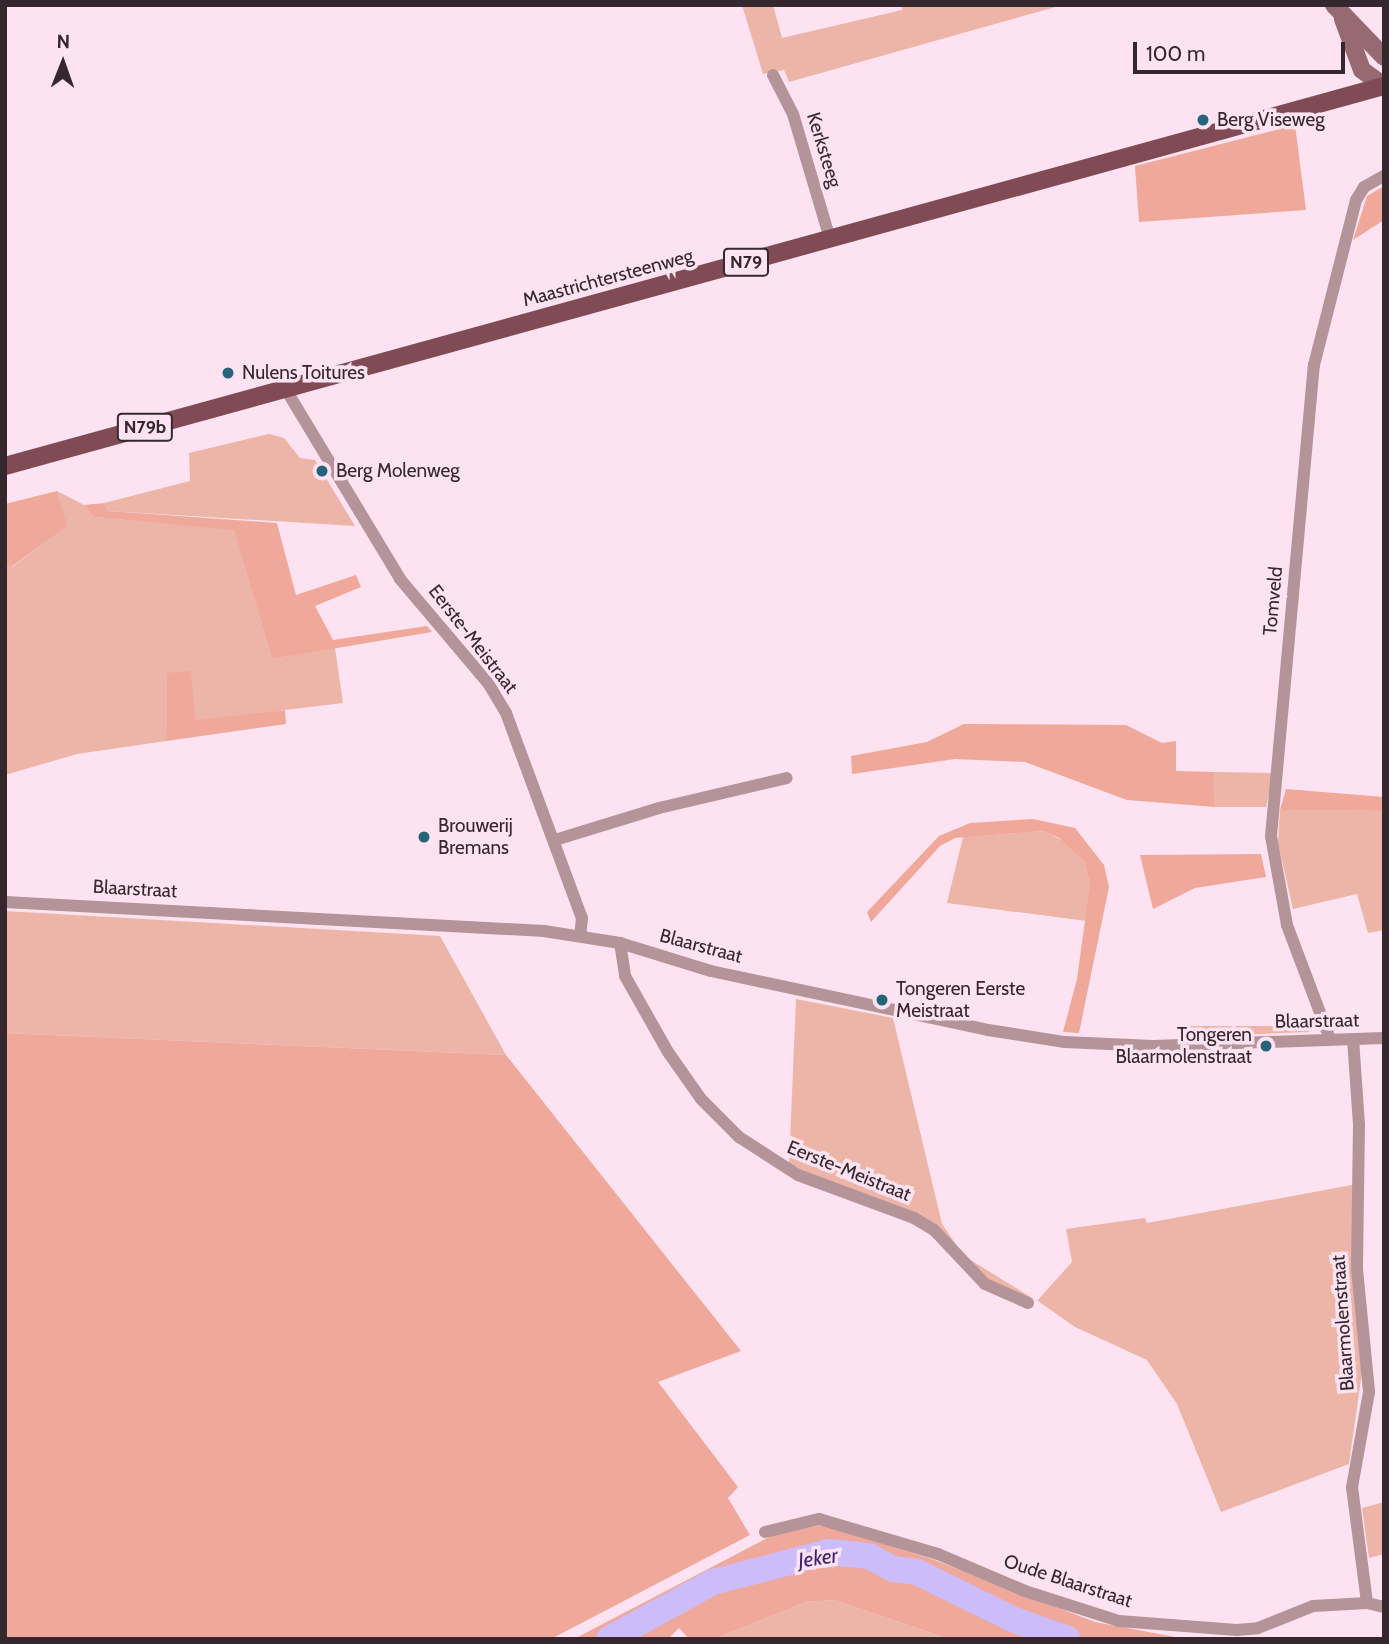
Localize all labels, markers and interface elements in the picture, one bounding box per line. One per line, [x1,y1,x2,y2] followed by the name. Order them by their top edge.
[28,28,98,98] north arrow
[1137,28,1349,72] scale bar
[56,30,70,53] text: N
[1146,41,1205,66] text: 100 m
[1217,109,1325,131] place label: Berg Viseweg
[802,110,846,190] street label: Kerksteeg
[1195,112,1211,128] marker: Berg Viseweg
[520,244,696,312] street label: Maastrichtersteenweg
[722,248,770,276] road number: N79
[242,362,365,384] place label: Nulens Toitures
[220,365,236,381] marker: Nulens Toitures
[115,412,175,442] road number: N79b
[336,460,460,482] place label: Berg Molenweg
[314,463,330,479] marker: Berg Molenweg
[1259,565,1287,637] street label: Tomveld
[424,580,522,698] street label: Eerste-Meistraat
[438,815,513,859] place label: Brouwerij Bremans
[416,829,432,845] marker: Brouwerij Bremans
[92,875,178,903] street label: Blaarstraat
[657,924,745,968] street label: Blaarstraat
[896,978,1025,1022] place label: Tongeren Eerste Meistraat
[874,992,890,1008] marker: Tongeren Eerste Meistraat
[1275,1009,1359,1033] street label: Blaarstraat
[1116,1024,1252,1068] place label: Tongeren Blaarmolenstraat
[1258,1038,1274,1054] marker: Tongeren Blaarmolenstraat
[784,1136,914,1206] street label: Eerste-Meistraat
[1327,1254,1359,1392] street label: Blaarmolenstraat
[797,1543,839,1573] water label: Jeker
[1001,1550,1135,1612] street label: Oude Blaarstraat

